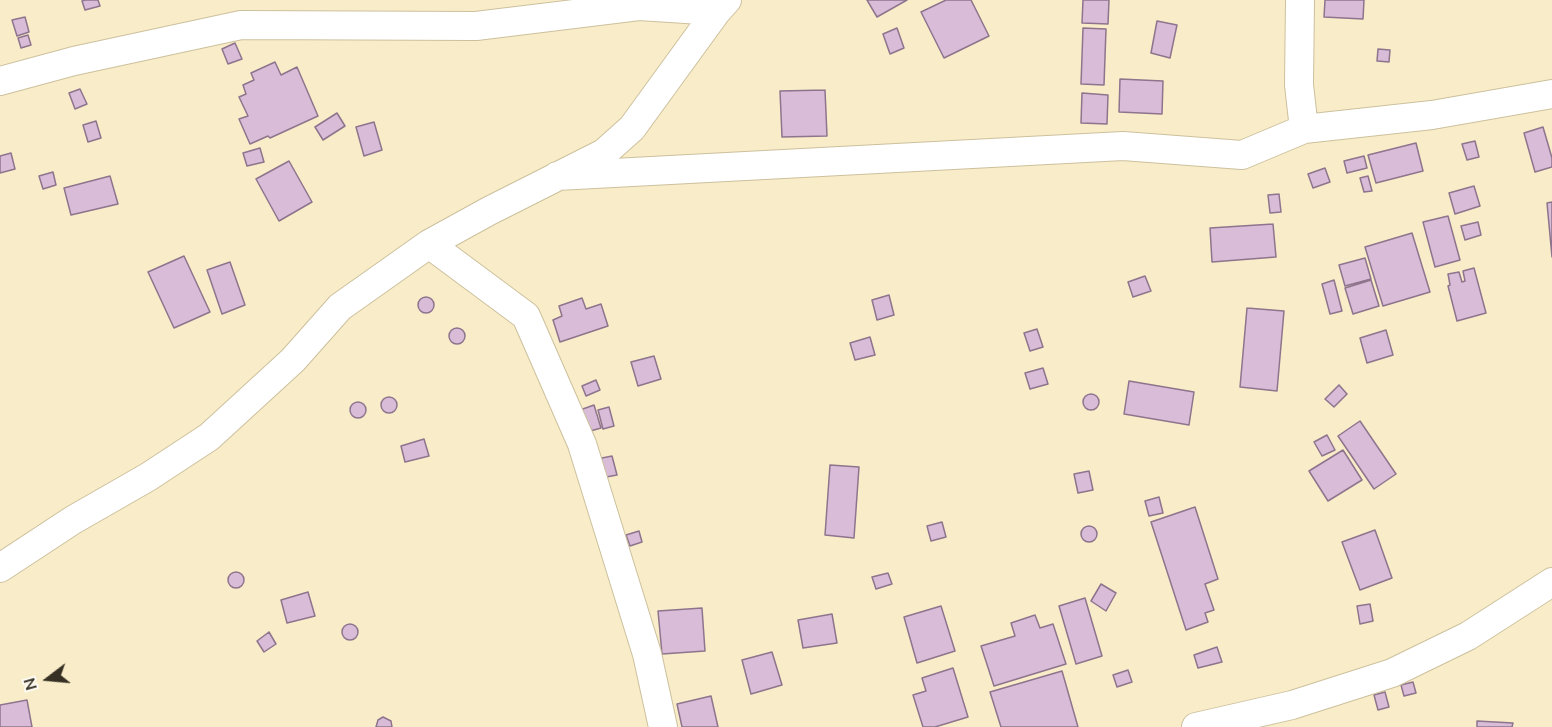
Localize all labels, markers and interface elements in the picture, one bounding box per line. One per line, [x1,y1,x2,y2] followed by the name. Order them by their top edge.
[18,649,78,709] north arrow
[18,675,43,693] text: N

